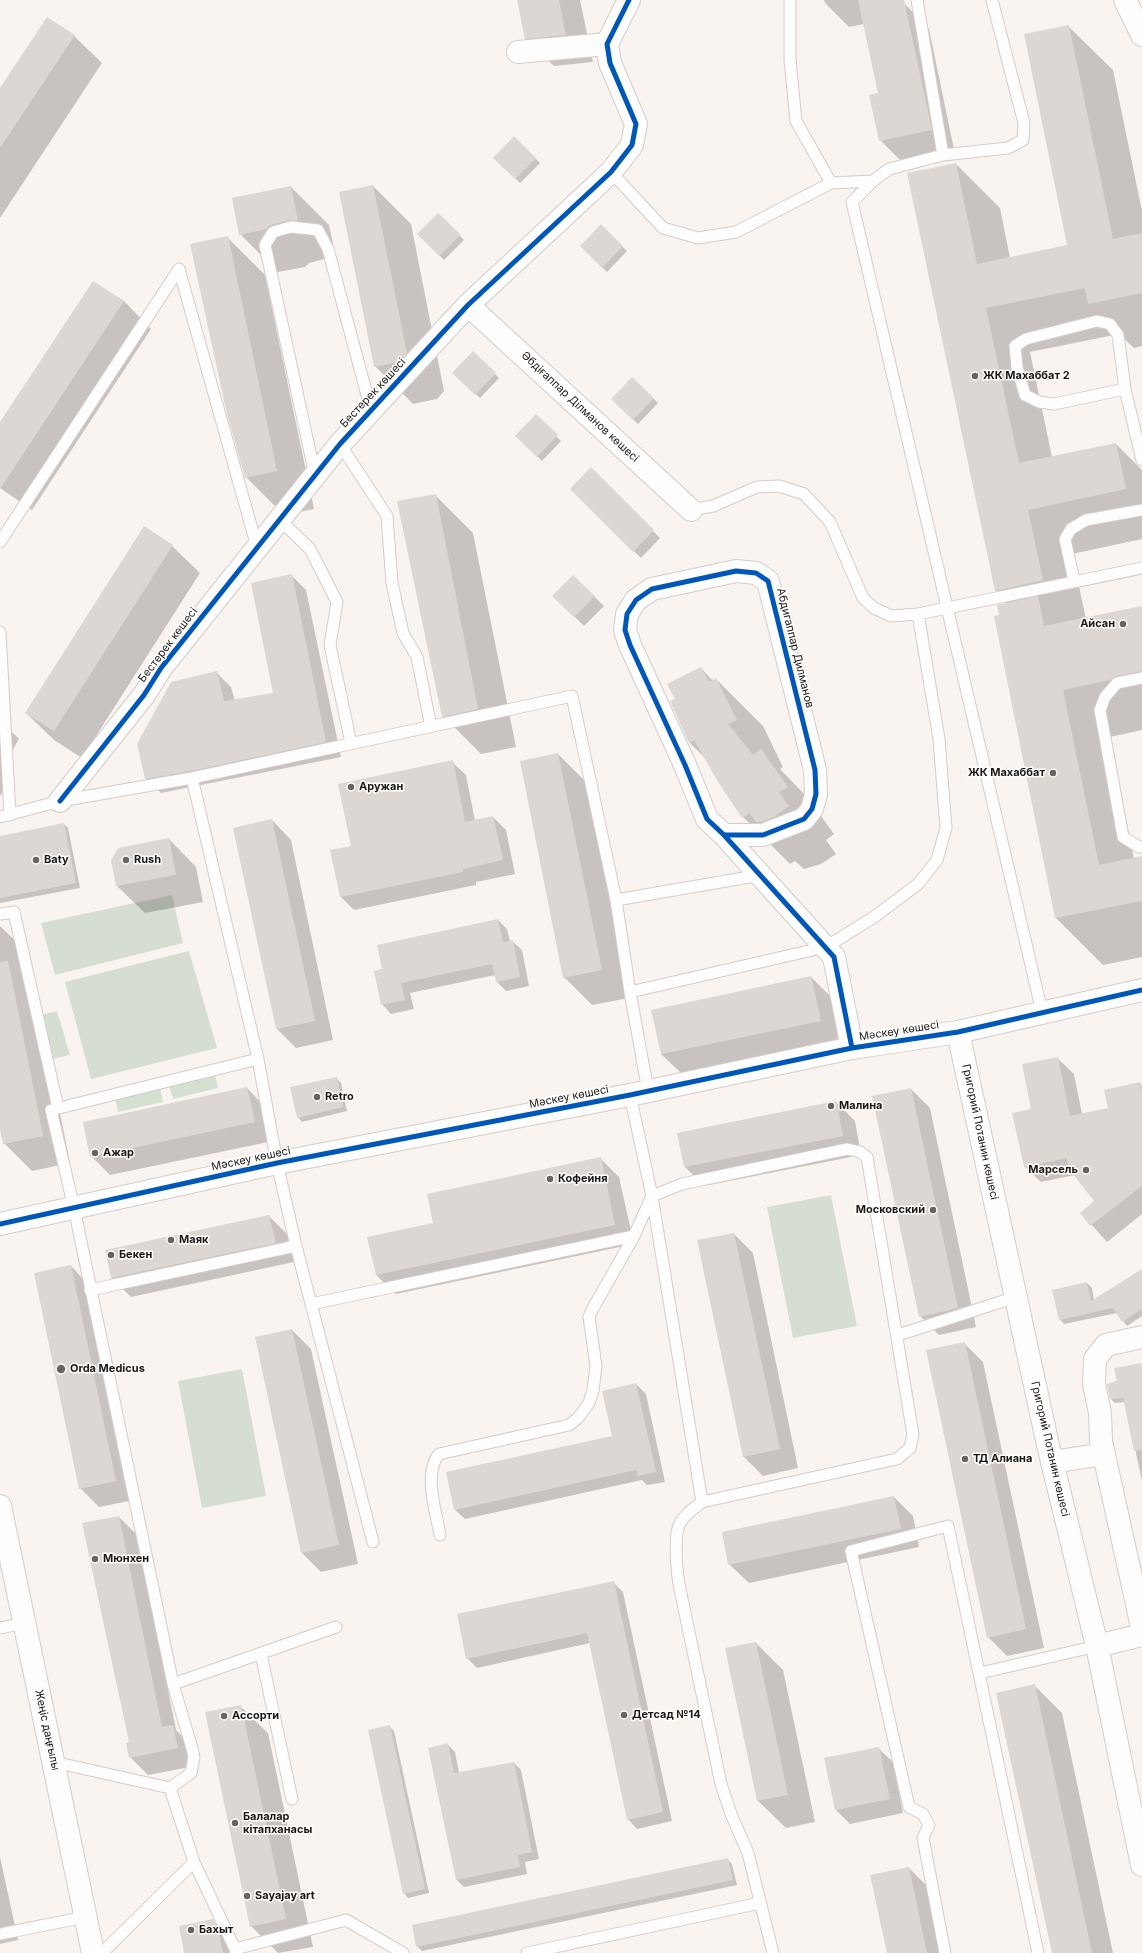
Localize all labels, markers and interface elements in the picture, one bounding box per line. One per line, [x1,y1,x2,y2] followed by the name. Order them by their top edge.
[518,349,642,465] street label: Әбдіғаппар Ділманов көшесі
[337,356,409,430] street label: Бестерек көшесі
[983,369,1070,383] place label: ЖК Махаббат 2
[970,371,980,381] marker: ЖК Махаббат 2
[774,587,816,709] street label: Абдигаппар Дилманов
[136,605,200,685] street label: Бестерек көшесі
[1080,617,1115,631] place label: Айсан
[1118,619,1128,629] marker: Айсан
[968,766,1045,780] place label: ЖК Махаббат
[1048,768,1058,778] marker: ЖК Махаббат
[359,780,403,794] place label: Аружан
[346,782,356,792] marker: Аружан
[44,853,69,867] place label: Baty
[134,853,161,867] place label: Rush
[31,855,41,865] marker: Baty
[121,855,131,865] marker: Rush
[858,1018,940,1044] street label: Мәскеу көшесі
[959,1063,1001,1201] street label: Григорий Потанин көшесі
[528,1083,610,1111] street label: Мәскеу көшесі
[325,1090,354,1104] place label: Retro
[312,1092,322,1102] marker: Retro
[839,1099,882,1113] place label: Малина
[826,1101,836,1111] marker: Малина
[210,1144,292,1174] street label: Мәскеу көшесі
[103,1146,134,1160] place label: Ажар
[90,1148,100,1158] marker: Ажар
[1028,1163,1078,1177] place label: Марсель
[1081,1165,1091,1175] marker: Марсель
[558,1172,607,1186] place label: Кофейня
[545,1174,555,1184] marker: Кофейня
[856,1203,925,1217] place label: Московский
[928,1205,938,1215] marker: Московский
[179,1233,208,1247] place label: Маяк
[166,1235,176,1245] marker: Маяк
[119,1248,152,1262] place label: Бекен
[106,1250,116,1260] marker: Бекен
[70,1362,145,1376] place label: Orda Medicus
[55,1363,67,1375] marker: Orda Medicus
[1028,1380,1072,1518] street label: Григорий Потанин көшесі
[973,1452,1032,1466] place label: ТД Алиана
[960,1454,970,1464] marker: ТД Алиана
[103,1552,149,1566] place label: Мюнхен
[90,1554,100,1564] marker: Мюнхен
[32,1688,62,1772] street label: Жеңіс даңғылы
[632,1708,701,1722] place label: Детсад №14
[232,1709,279,1723] place label: Ассорти
[619,1710,629,1720] marker: Детсад №14
[219,1711,229,1721] marker: Ассорти
[243,1810,312,1836] place label: Балалар кітапханасы
[230,1818,240,1828] marker: Балалар кітапханасы
[255,1889,315,1903] place label: Sayajay аrt
[242,1891,252,1901] marker: Sayajay аrt
[199,1923,233,1937] place label: Бахыт
[186,1925,196,1935] marker: Бахыт

